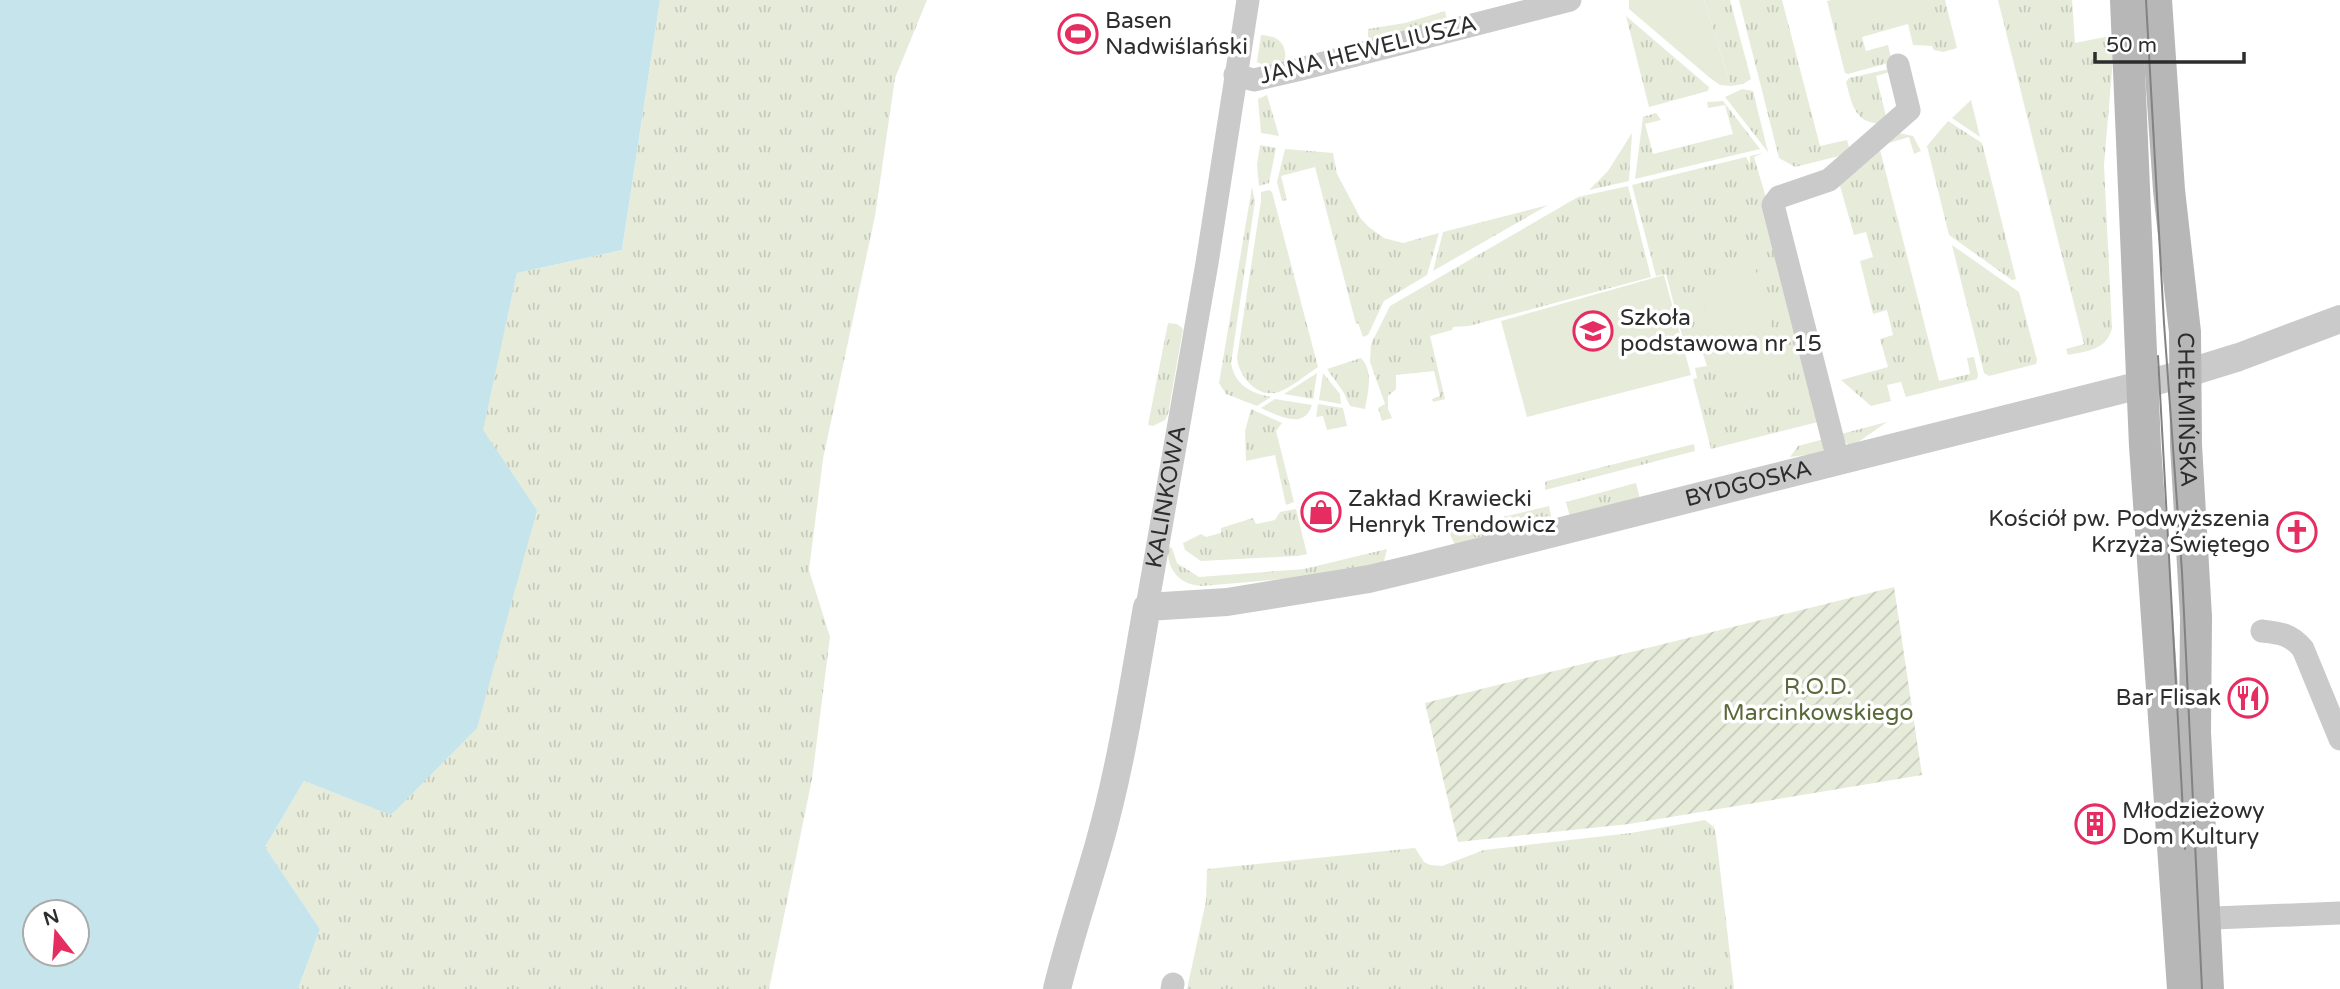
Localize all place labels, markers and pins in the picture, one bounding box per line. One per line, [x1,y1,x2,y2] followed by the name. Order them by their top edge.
[1105,7,1248,61] place label: Basen Nadwiślański
[1057,13,1099,55] sports icon: Basen Nadwiślański
[1620,304,1822,358] place label: Szkoła podstawowa nr 15
[1572,310,1614,352] school or university icon: Szkoła podstawowa nr 15
[1348,485,1556,539] place label: Zakład Krawiecki Henryk Trendowicz
[1300,491,1342,533] shop icon: Zakład Krawiecki Henryk Trendowicz
[1988,505,2270,559] place label: Kościół pw. Podwyższenia Krzyża Świętego
[2276,511,2318,553] church icon: Kościół pw. Podwyższenia Krzyża Świętego
[2227,677,2269,719] restaurant icon: Bar Flisak
[2116,684,2221,712] place label: Bar Flisak
[2122,797,2265,851] place label: Młodzieżowy Dom Kultury
[2074,803,2116,845] building icon: Młodzieżowy Dom Kultury

